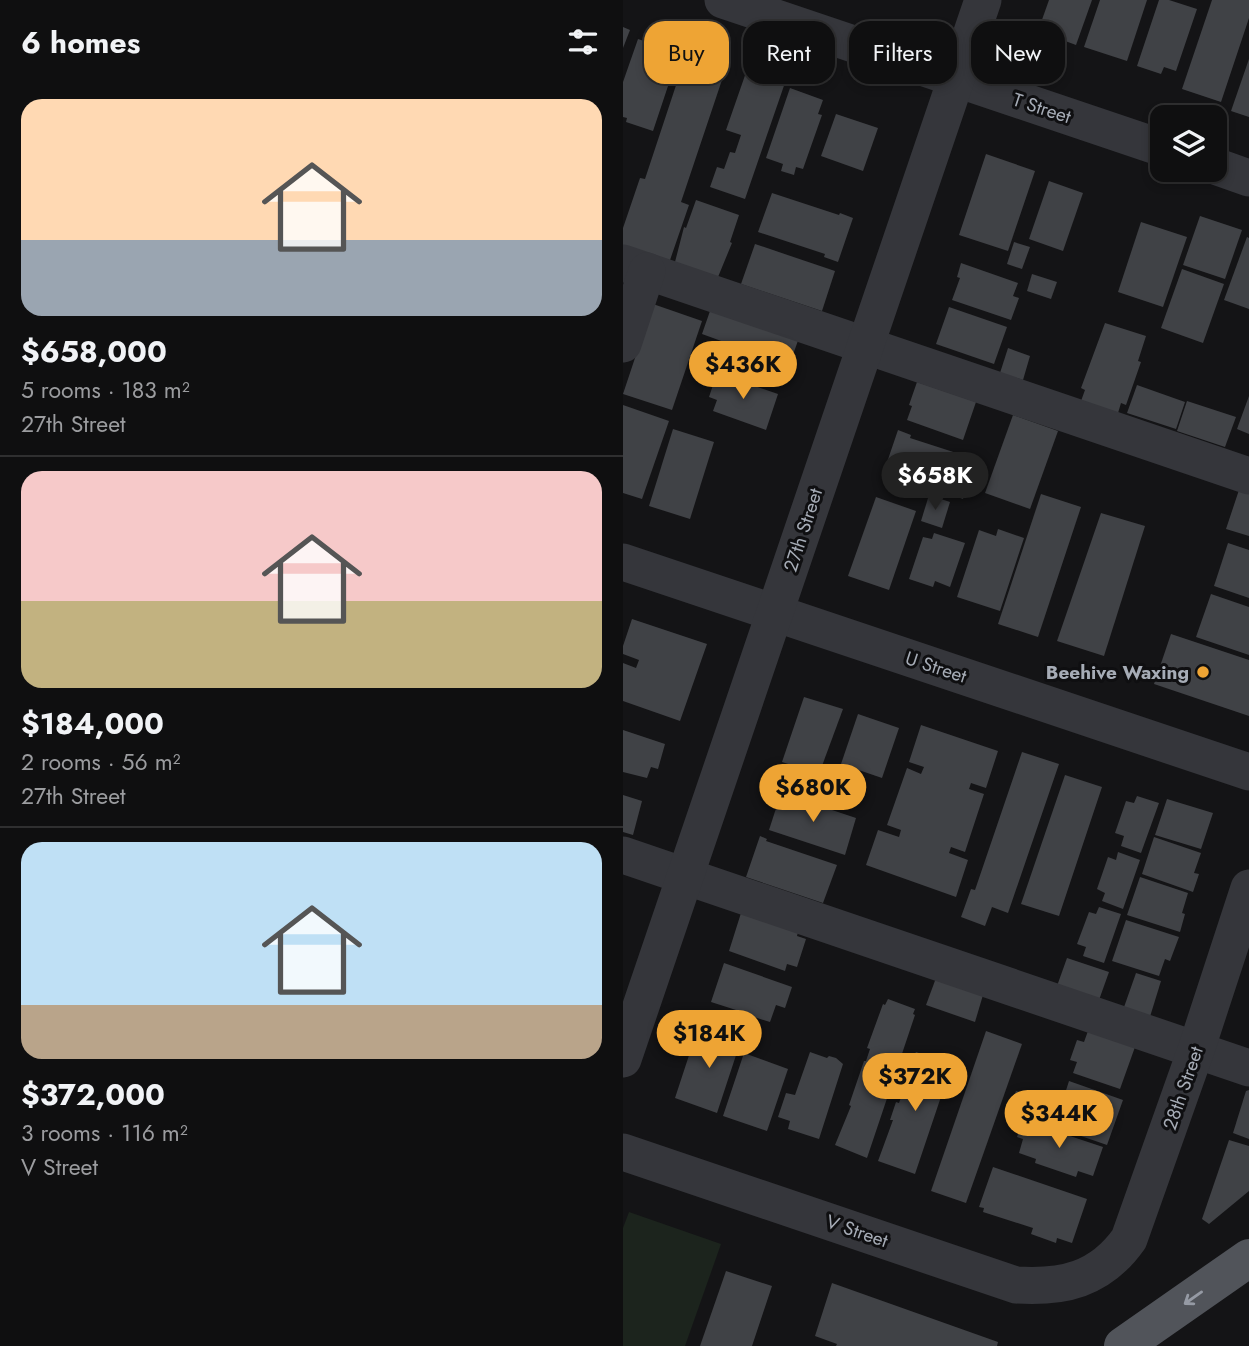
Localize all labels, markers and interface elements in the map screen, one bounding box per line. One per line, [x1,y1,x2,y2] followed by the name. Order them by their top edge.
[21,21,140,64] text: 6 homes
[644,21,729,84] chip: Buy
[743,21,835,84] chip: Rent
[849,21,957,84] chip: Filters
[971,21,1065,84] chip: New
[564,23,602,61] icon: filters
[1009,86,1075,130] street label: T Street
[1150,105,1227,182] map controls
[1150,105,1227,182] button: layers
[249,144,375,270] icon: home
[21,330,167,373] text: $658,000
[694,342,792,401] pin: $436K
[705,347,781,381] text: $436K
[21,373,190,407] text: 5 rooms · 183 m²
[21,407,126,441] text: 27th Street
[886,452,984,512] pin: $658K
[897,458,973,492] text: $658K
[777,484,829,575] street label: 27th Street
[249,516,375,642] icon: home
[902,644,971,690] street label: U Street
[1046,659,1189,686] place label: Beehive Waxing
[1195,664,1211,680] marker: Beehive Waxing
[21,702,164,745] text: $184,000
[21,745,181,779] text: 2 rooms · 56 m²
[764,764,862,824] pin: $680K
[775,770,851,804] text: $680K
[21,779,126,813] text: 27th Street
[249,887,375,1013] icon: home
[660,1010,758,1070] pin: $184K
[673,1016,745,1050] text: $184K
[1156,1042,1210,1133] street label: 28th Street
[866,1054,964,1113] pin: $372K
[878,1059,952,1093] text: $372K
[21,1073,165,1116] text: $372,000
[1010,1090,1108,1150] pin: $344K
[1021,1096,1097,1130] text: $344K
[21,1116,188,1150] text: 3 rooms · 116 m²
[21,1150,98,1184] text: V Street
[823,1208,892,1254] street label: V Street
[1184,1291,1203,1305] one-way arrow

